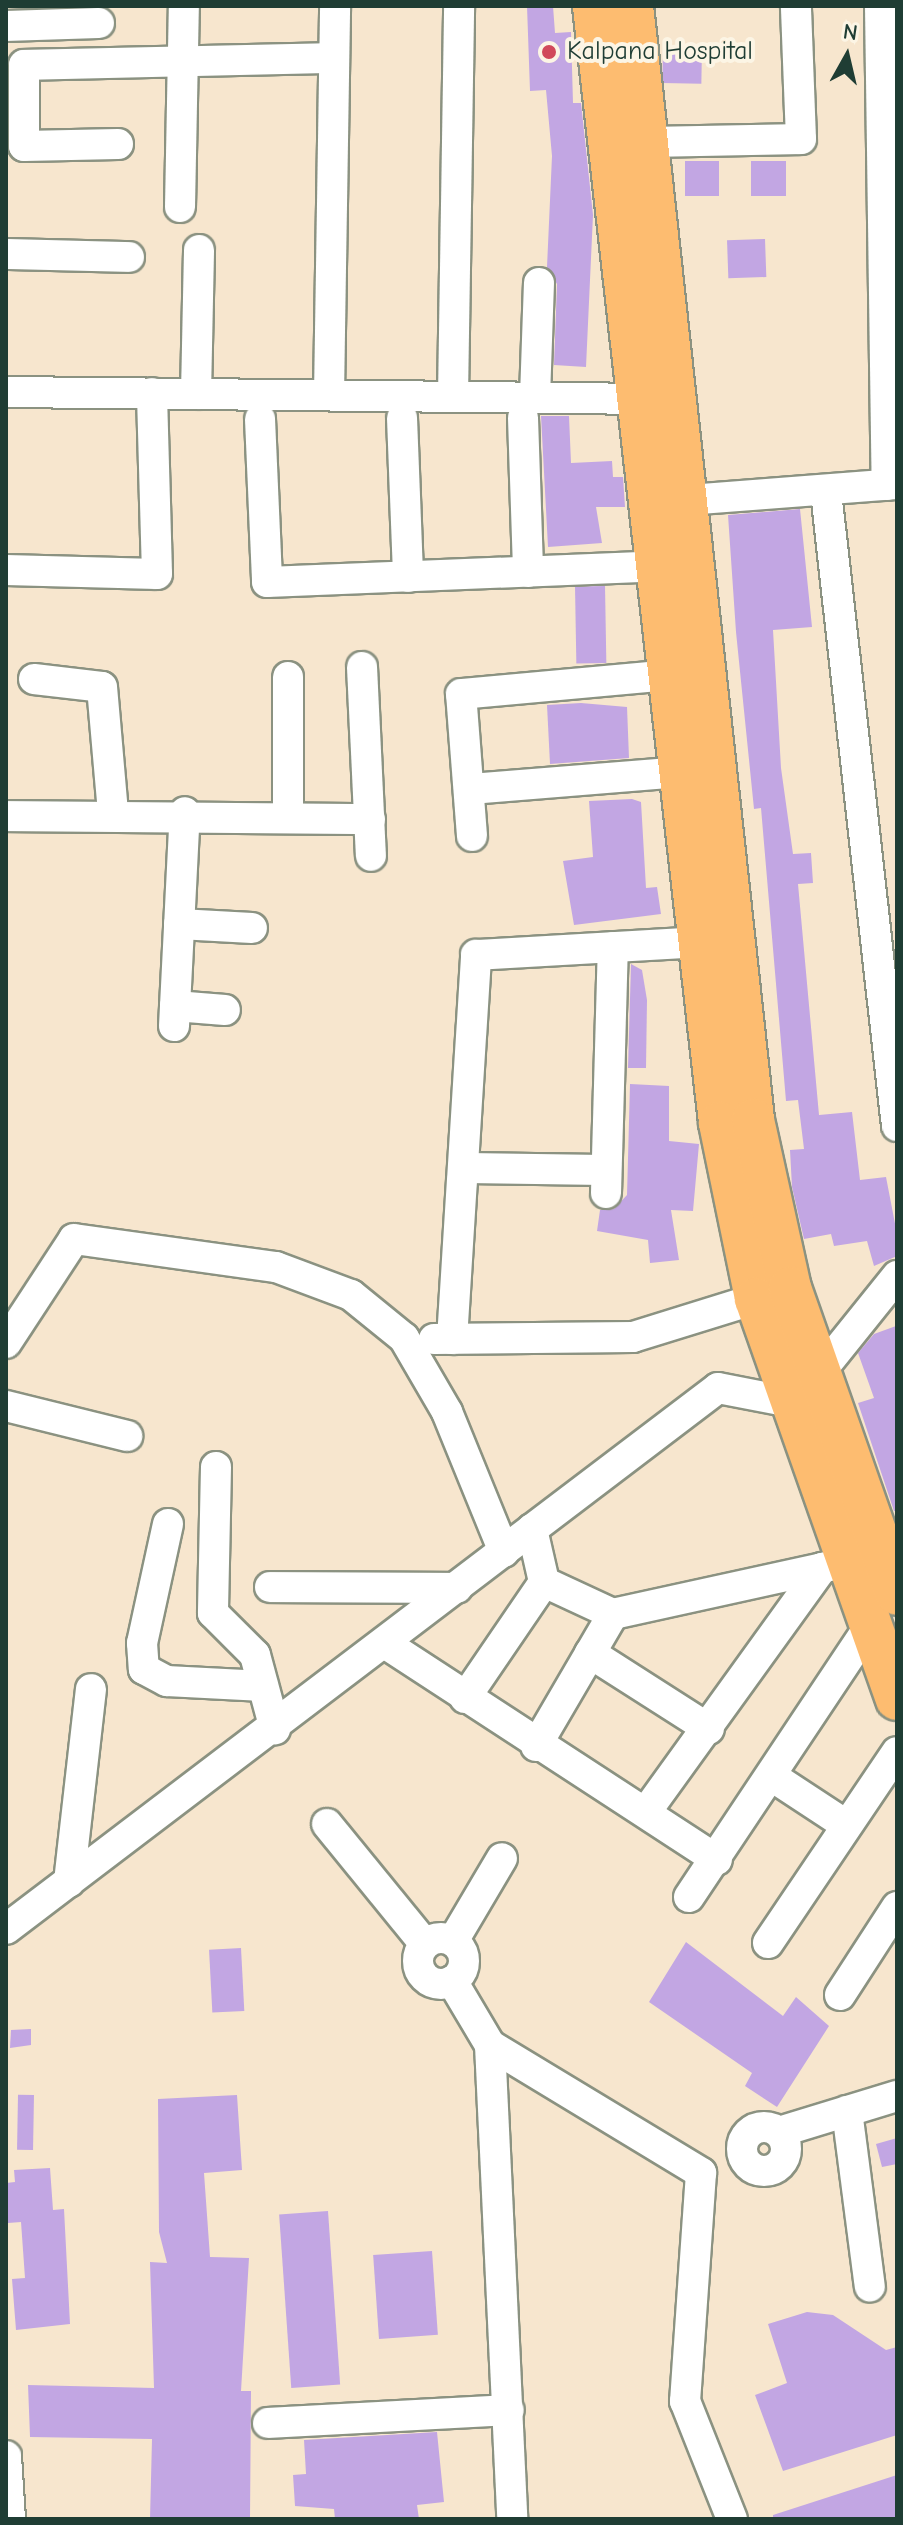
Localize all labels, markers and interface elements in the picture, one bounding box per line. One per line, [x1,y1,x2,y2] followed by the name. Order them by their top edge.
[807,16,887,96] north arrow
[841,18,859,46] text: N
[567,36,753,68] place label: Kalpana Hospital
[538,41,560,63] marker: Kalpana Hospital

